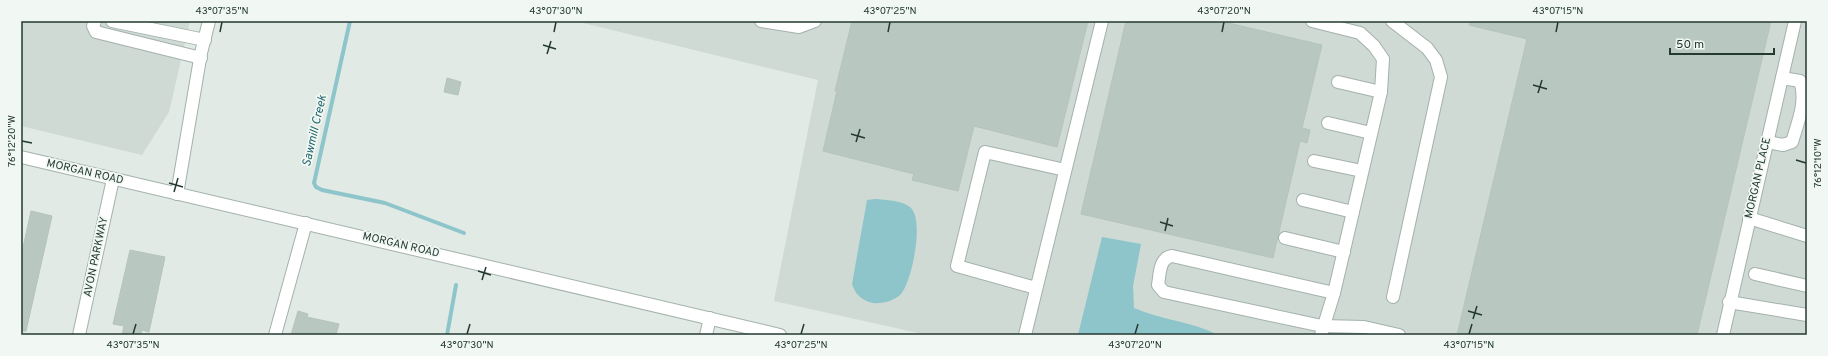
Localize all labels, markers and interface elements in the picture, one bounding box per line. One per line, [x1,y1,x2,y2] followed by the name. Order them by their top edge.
[195,5,249,18] text: 43°07'35"N
[529,5,583,18] text: 43°07'30"N
[863,5,917,18] text: 43°07'25"N
[1197,5,1251,18] text: 43°07'20"N
[1533,5,1583,18] text: 43°07'15"N
[1670,30,1774,56] scale bar
[1676,37,1704,53] text: 50 m
[299,93,331,168] water label: Sawmill Creek
[6,115,19,167] text: 76°12'20"W
[1742,136,1774,220] street label: MORGAN PLACE
[1812,138,1825,188] text: 76°12'10"W
[45,156,125,188] street label: MORGAN ROAD
[81,216,111,298] street label: AVON PARKWAY
[361,229,441,261] street label: MORGAN ROAD
[106,339,160,352] text: 43°07'35"N
[440,339,494,352] text: 43°07'30"N
[774,339,828,352] text: 43°07'25"N
[1108,339,1162,352] text: 43°07'20"N
[1444,339,1494,352] text: 43°07'15"N

